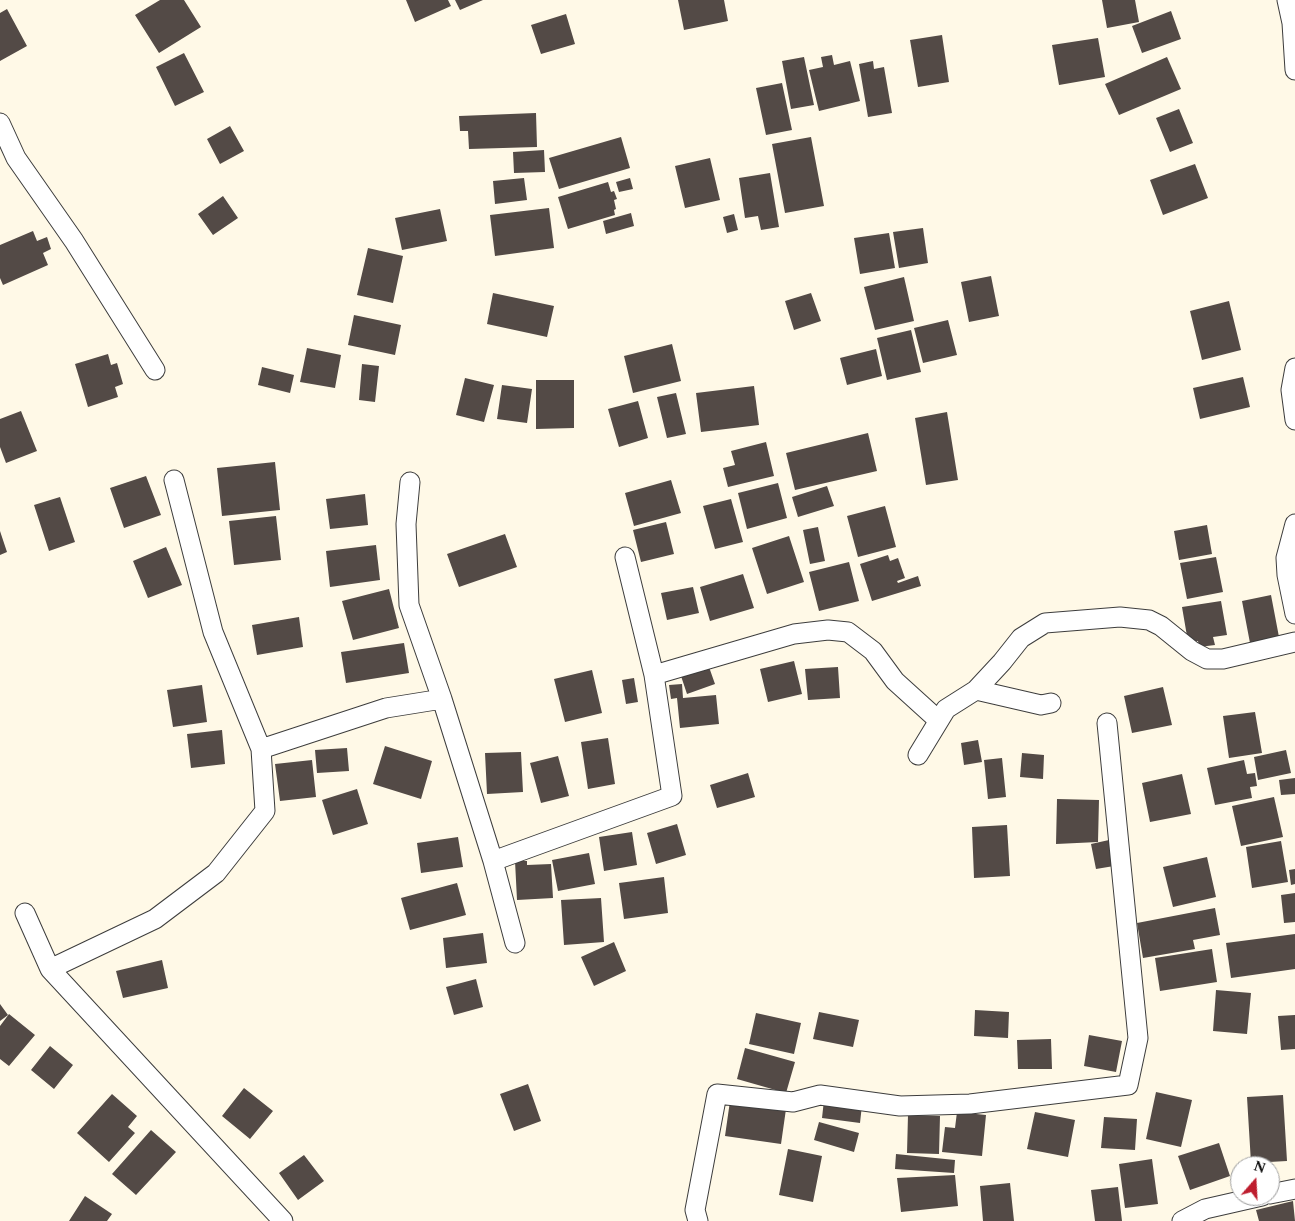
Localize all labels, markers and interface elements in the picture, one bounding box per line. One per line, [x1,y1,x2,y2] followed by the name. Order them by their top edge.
[1230,1156,1280,1206] north arrow
[1251,1156,1269,1179] text: N

